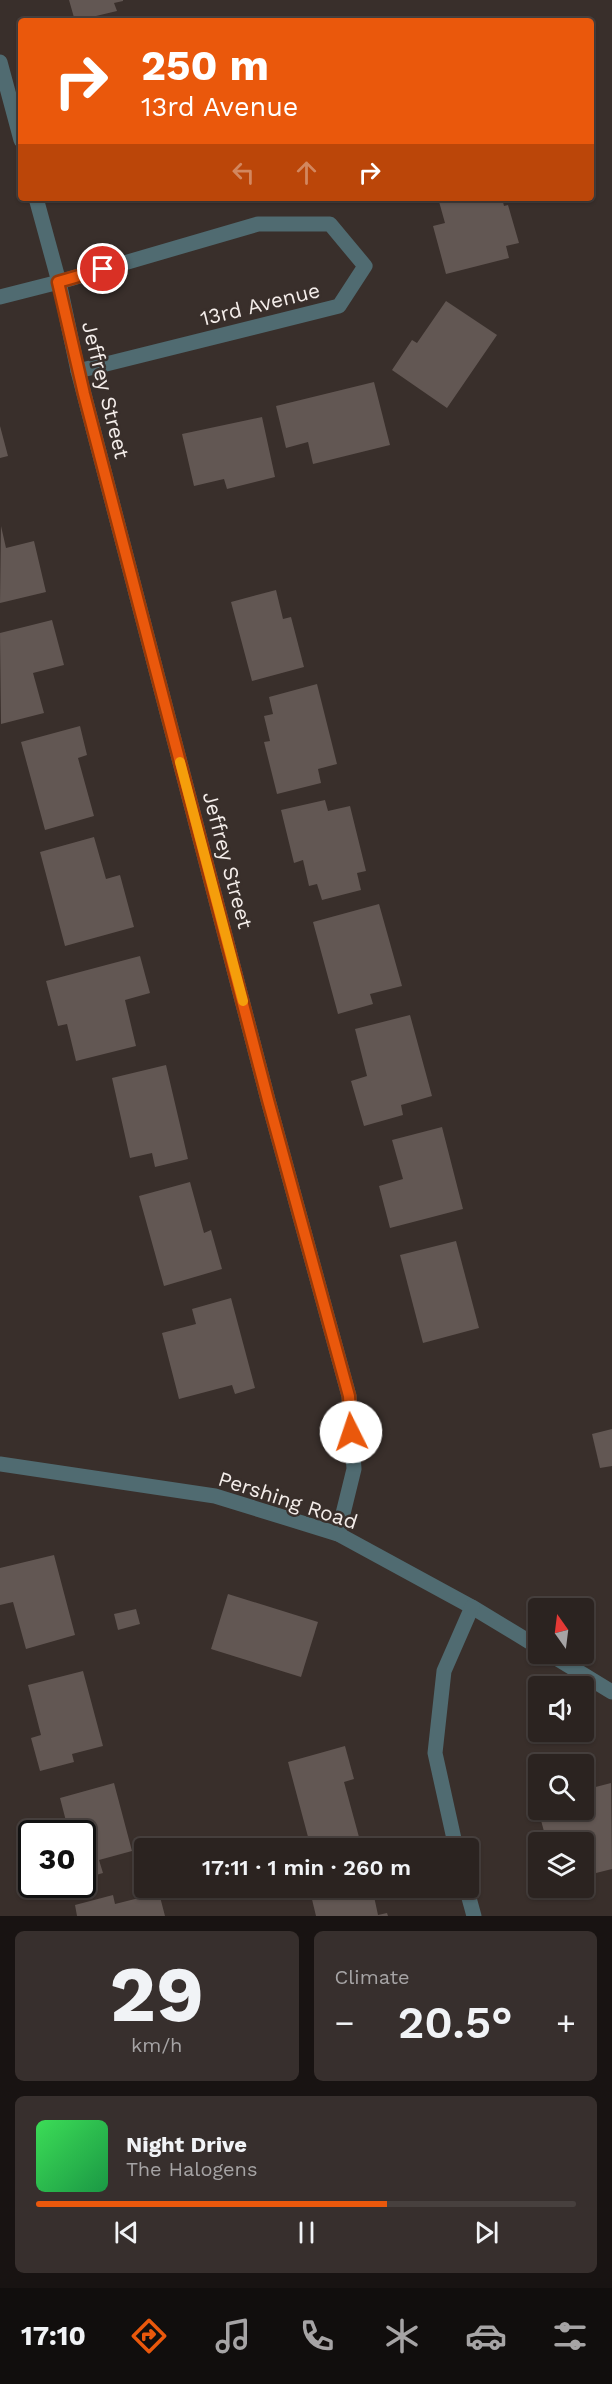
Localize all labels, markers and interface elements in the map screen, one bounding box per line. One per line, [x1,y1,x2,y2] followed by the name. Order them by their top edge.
[141,41,269,90] text: 250 m
[42,42,120,120] icon: right
[141,91,298,123] text: 13rd Avenue
[227,156,260,189] icon: left
[290,156,323,189] icon: ahead
[353,156,386,189] icon: right
[77,243,128,294] pin
[86,252,119,285] icon: arrive
[198,277,322,331] street label: 13rd Avenue
[77,319,135,462] street label: Jeffrey Street
[198,789,258,931] street label: Jeffrey Street
[319,1400,383,1464] position arrow
[215,1466,361,1534] street label: Pershing Road
[528,1598,594,1664] north arrow
[528,1598,594,1898] map controls
[528,1676,594,1742] button: sound
[528,1754,594,1820] button: search
[18,1820,96,1898] speed limit sign: 30
[528,1832,594,1898] button: layers
[202,1855,411,1880] text: 17:11 · 1 min · 260 m
[109,1948,204,2040] text: 29
[335,1965,410,1989] text: Climate
[398,1996,513,2049] text: 20.5°
[335,2003,354,2042] text: −
[556,2003,576,2042] text: +
[131,2033,183,2057] text: km/h
[126,2132,247,2157] text: Night Drive
[126,2157,258,2181] text: The Halogens
[110,2216,143,2249] icon: previous
[290,2216,323,2249] icon: pause
[470,2216,503,2249] icon: next
[128,2315,170,2357] icon: directions
[212,2315,254,2357] icon: music
[296,2315,338,2357] icon: phone
[381,2315,423,2357] icon: climate
[465,2315,507,2357] icon: car
[549,2315,591,2357] icon: filters
[21,2320,86,2352] text: 17:10

